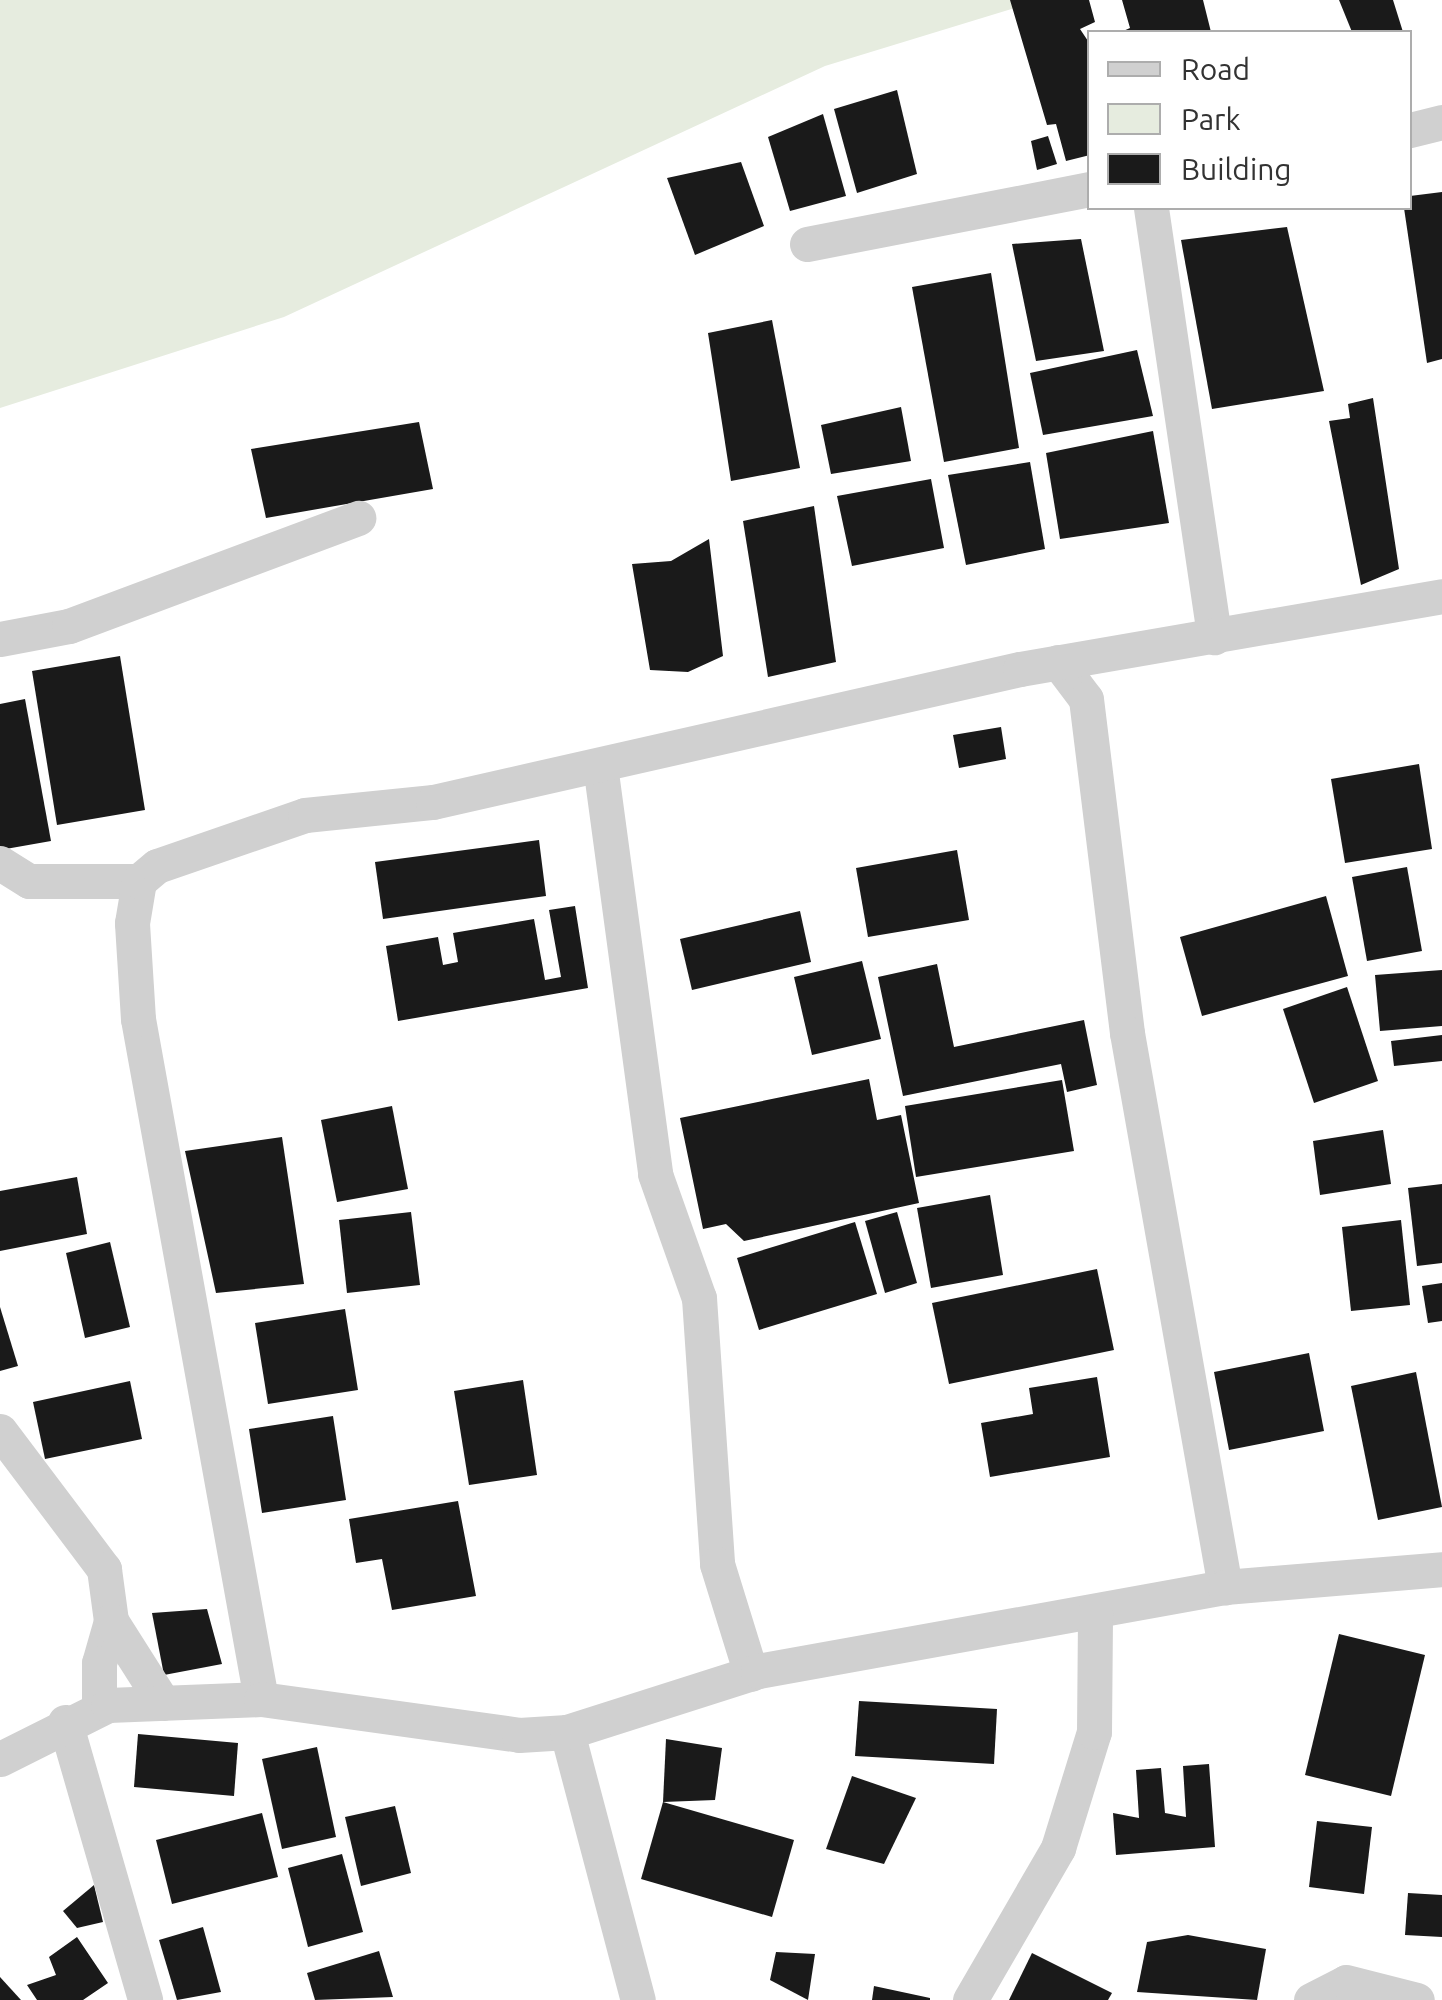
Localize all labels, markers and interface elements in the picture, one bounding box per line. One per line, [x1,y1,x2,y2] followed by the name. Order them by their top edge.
[1087,30,1412,210] legend
[1181,52,1250,86] text: Road
[1181,102,1241,136] text: Park
[1181,152,1292,186] text: Building

